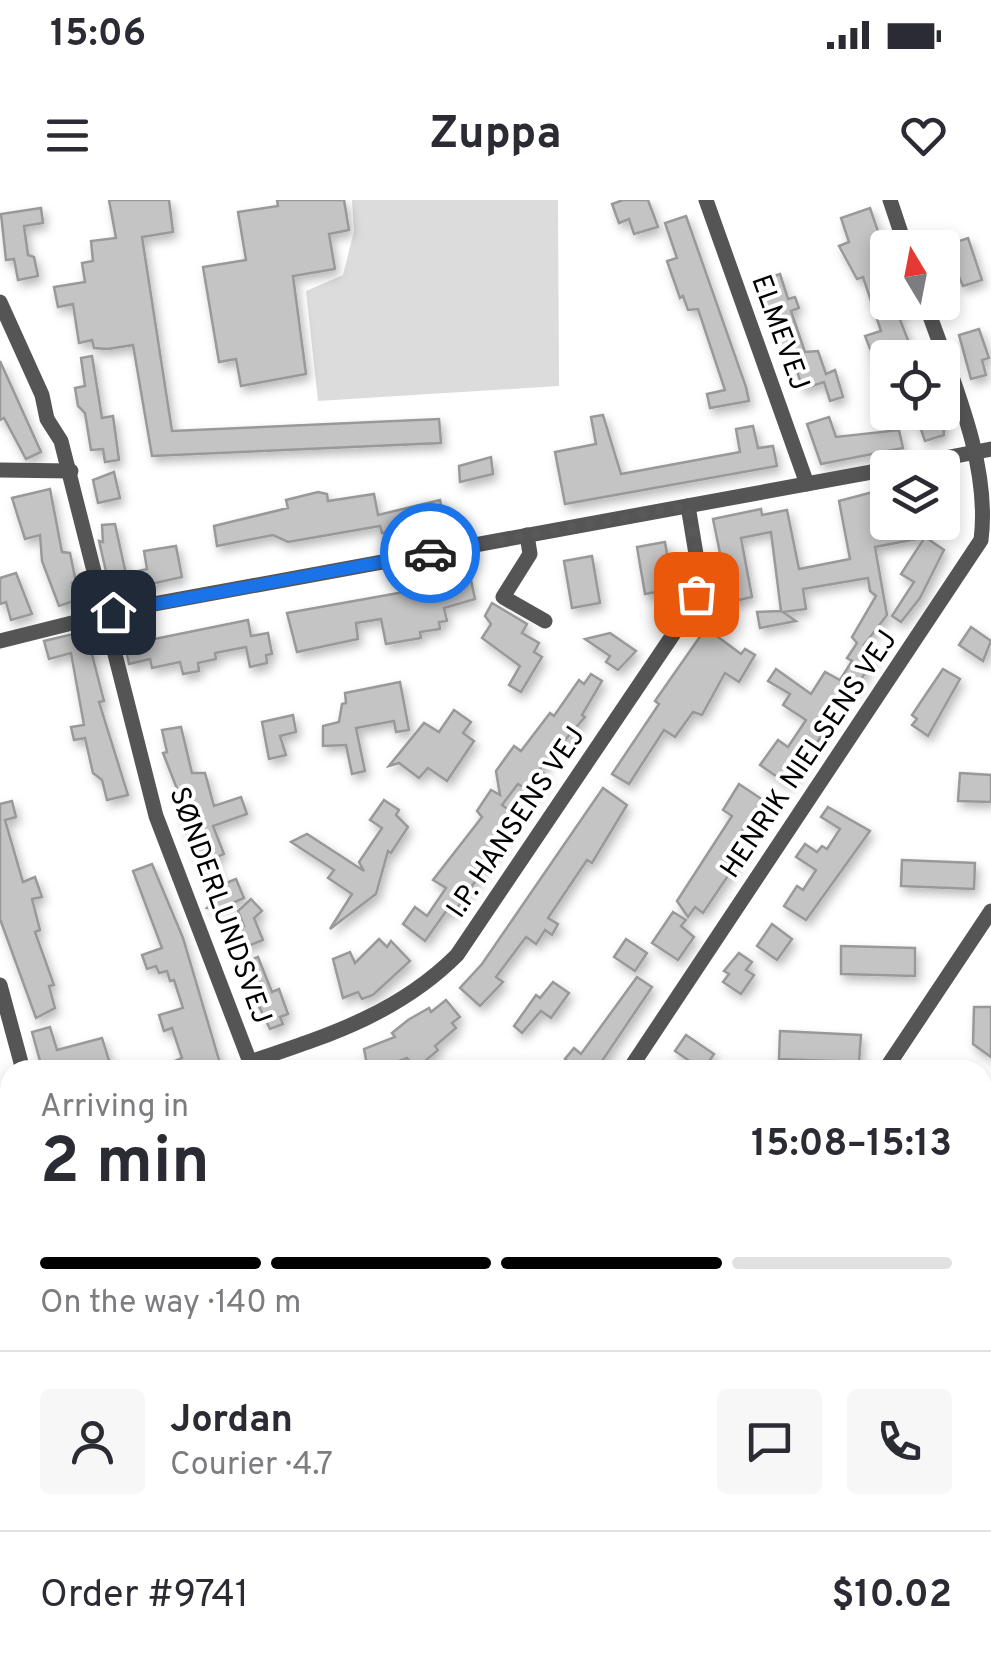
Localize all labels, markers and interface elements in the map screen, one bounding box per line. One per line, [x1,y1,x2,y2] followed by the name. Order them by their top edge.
[50,11,146,60] text: 15:06
[429,107,562,164] text: Zuppa
[40,108,95,163] icon: menu
[896,108,951,163] icon: heart
[870,230,960,320] north arrow
[870,230,960,540] map controls
[741,270,817,396] street label: ELMEVEJ
[870,340,960,430] button: locate
[870,450,960,540] button: layers
[380,503,480,603] courier
[403,526,458,581] icon: car
[654,552,739,637] pin
[669,567,724,622] icon: bag
[71,570,156,655] pin
[86,585,141,640] icon: home
[714,624,906,886] street label: HENRIK NIELSENS VEJ
[440,720,594,926] street label: I.P. HANSENS VEJ
[159,783,279,1029] street label: SØNDERLUNDSVEJ
[40,1088,189,1128] text: Arriving in
[751,1121,952,1170] text: 15:08–15:13
[40,1124,210,1206] text: 2 min
[40,1284,301,1324] text: On the way · 140 m
[40,1389,145,1494] button: person
[717,1389,822,1494] button: chat
[847,1389,952,1494] button: phone
[170,1397,293,1446] text: Jordan
[170,1446,333,1486] text: Courier · 4.7
[40,1572,249,1621] text: Order #9741
[831,1572,952,1621] text: $10.02

